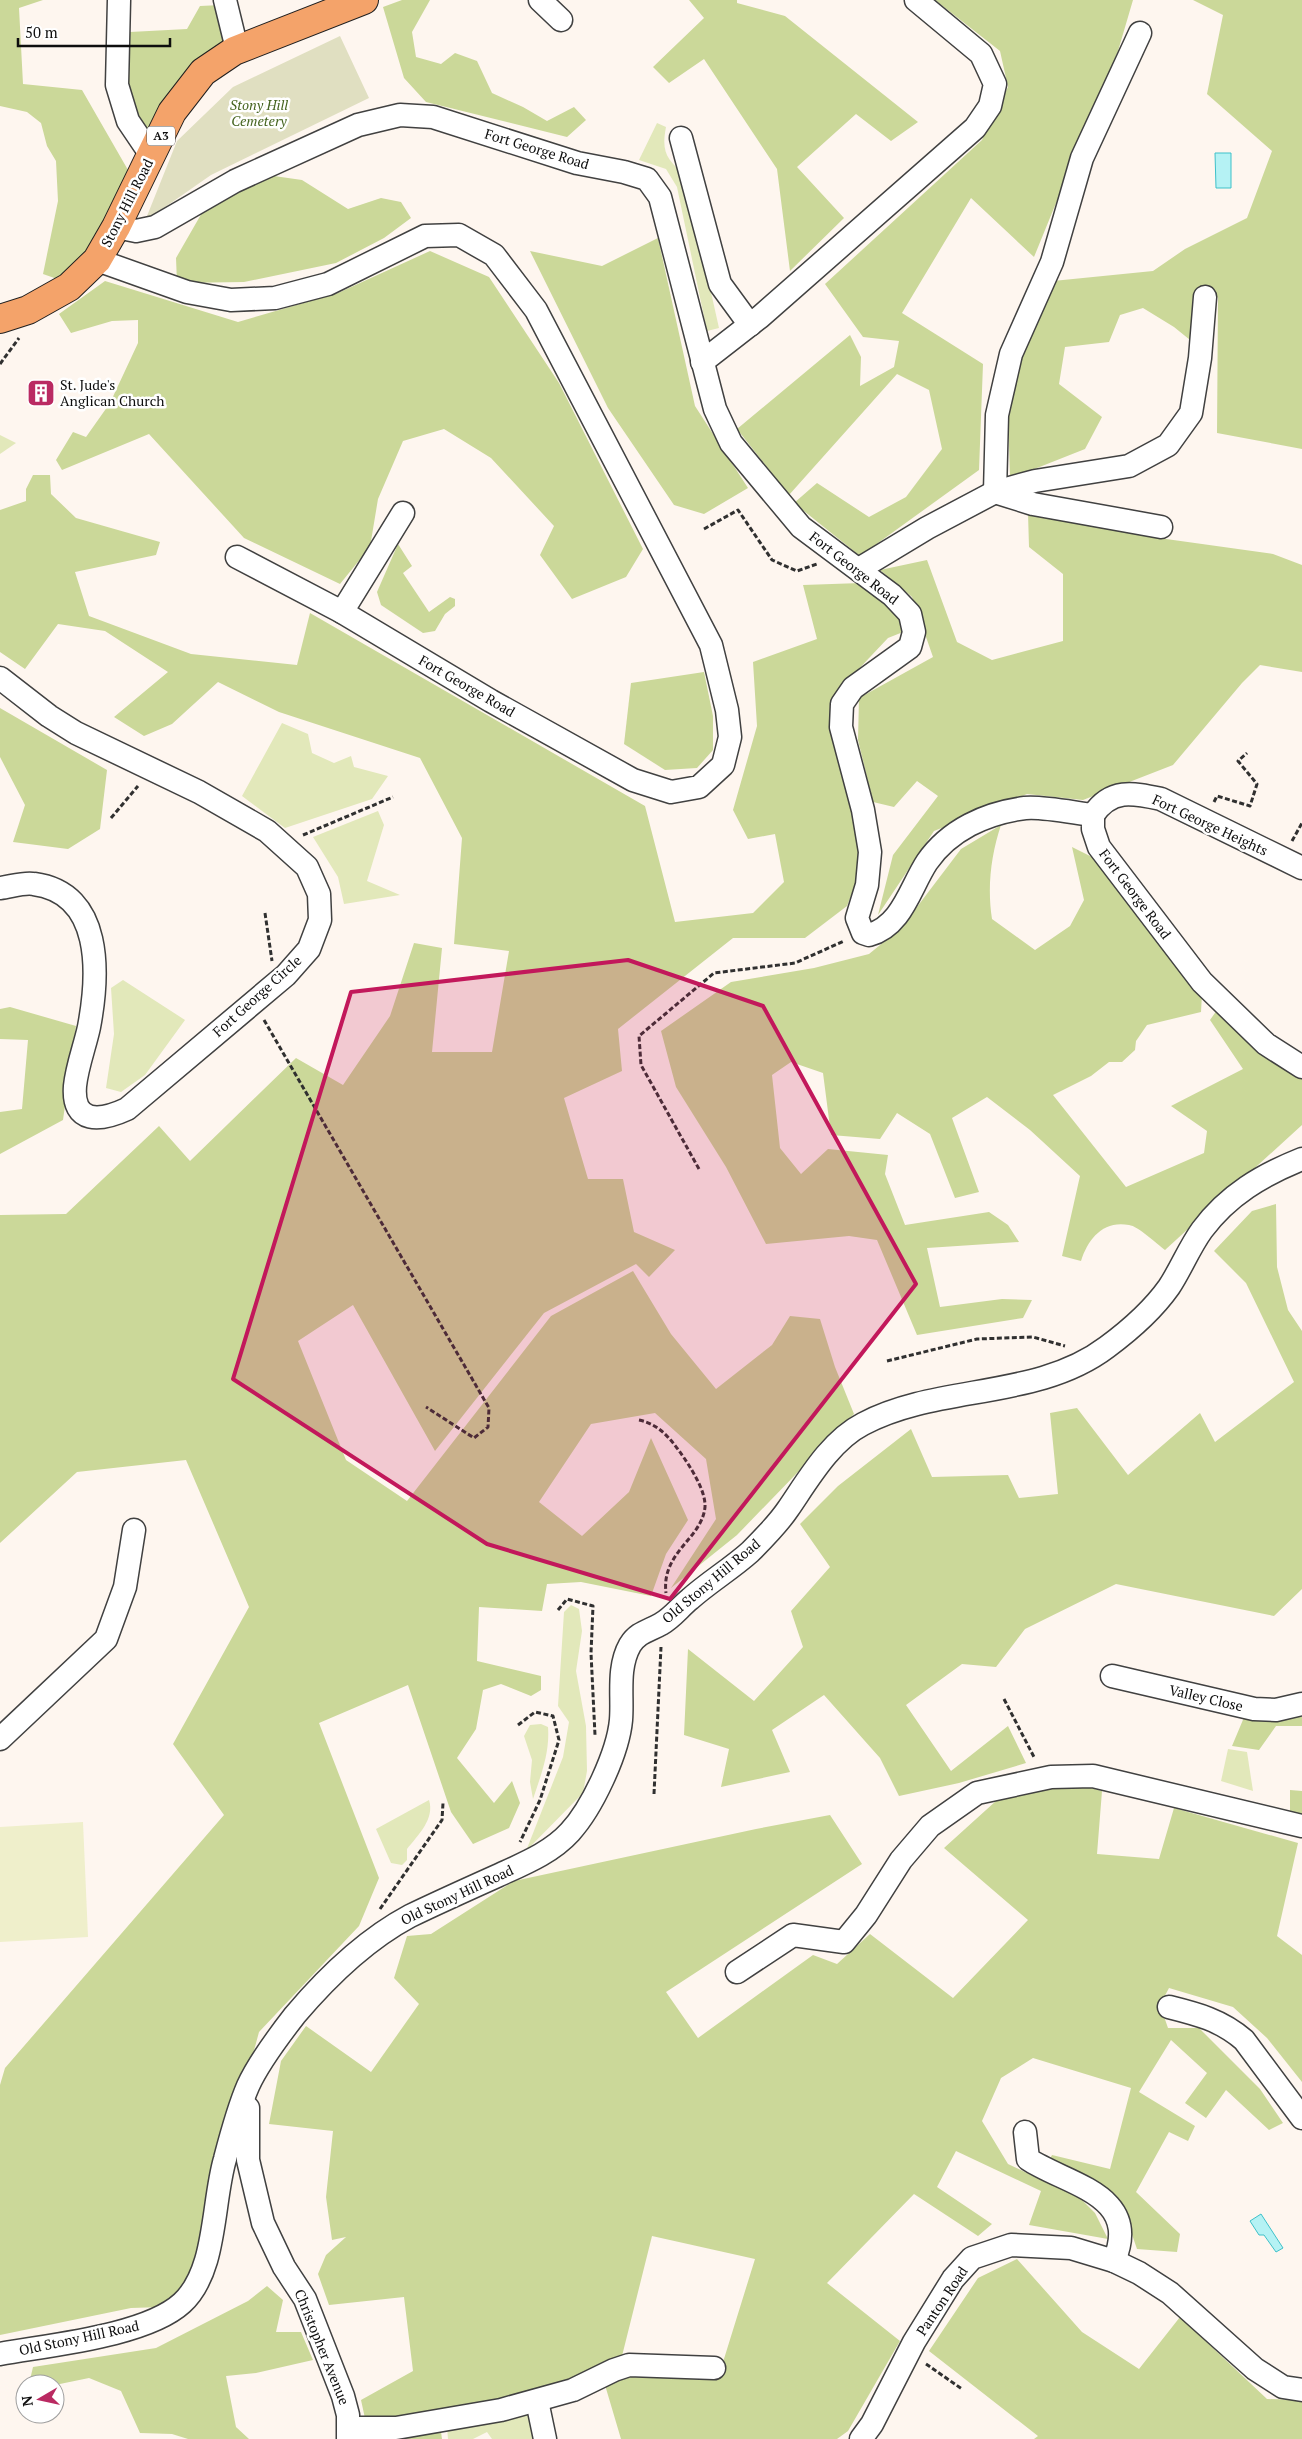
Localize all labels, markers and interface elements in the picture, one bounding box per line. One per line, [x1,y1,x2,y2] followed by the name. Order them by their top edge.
[18,15,170,47] scale bar
[25,22,58,42] text: 50 m
[230,95,288,130] park label: Stony Hill Cemetery
[483,124,592,173] street label: Fort George Road
[147,126,175,146] road number: A3
[96,155,157,250] street label: Stony Hill Road
[60,375,164,410] place label: St. Jude's Anglican Church
[26,378,56,408] building icon: St. Jude's Anglican Church
[806,527,903,609] street label: Fort George Road
[416,650,519,721] street label: Fort George Road
[1149,789,1271,860] street label: Fort George Heights
[1095,845,1176,943] street label: Fort George Road
[208,951,305,1041] street label: Fort George Circle
[658,1534,764,1627] street label: Old Stony Hill Road
[1167,1680,1245,1715] street label: Valley Close
[397,1860,516,1929] street label: Old Stony Hill Road
[911,2262,972,2339] street label: Panton Road
[291,2286,354,2408] street label: Christopher Avenue
[17,2315,141,2360] street label: Old Stony Hill Road
[15,2374,65,2424] north arrow
[16,2394,37,2408] text: N

